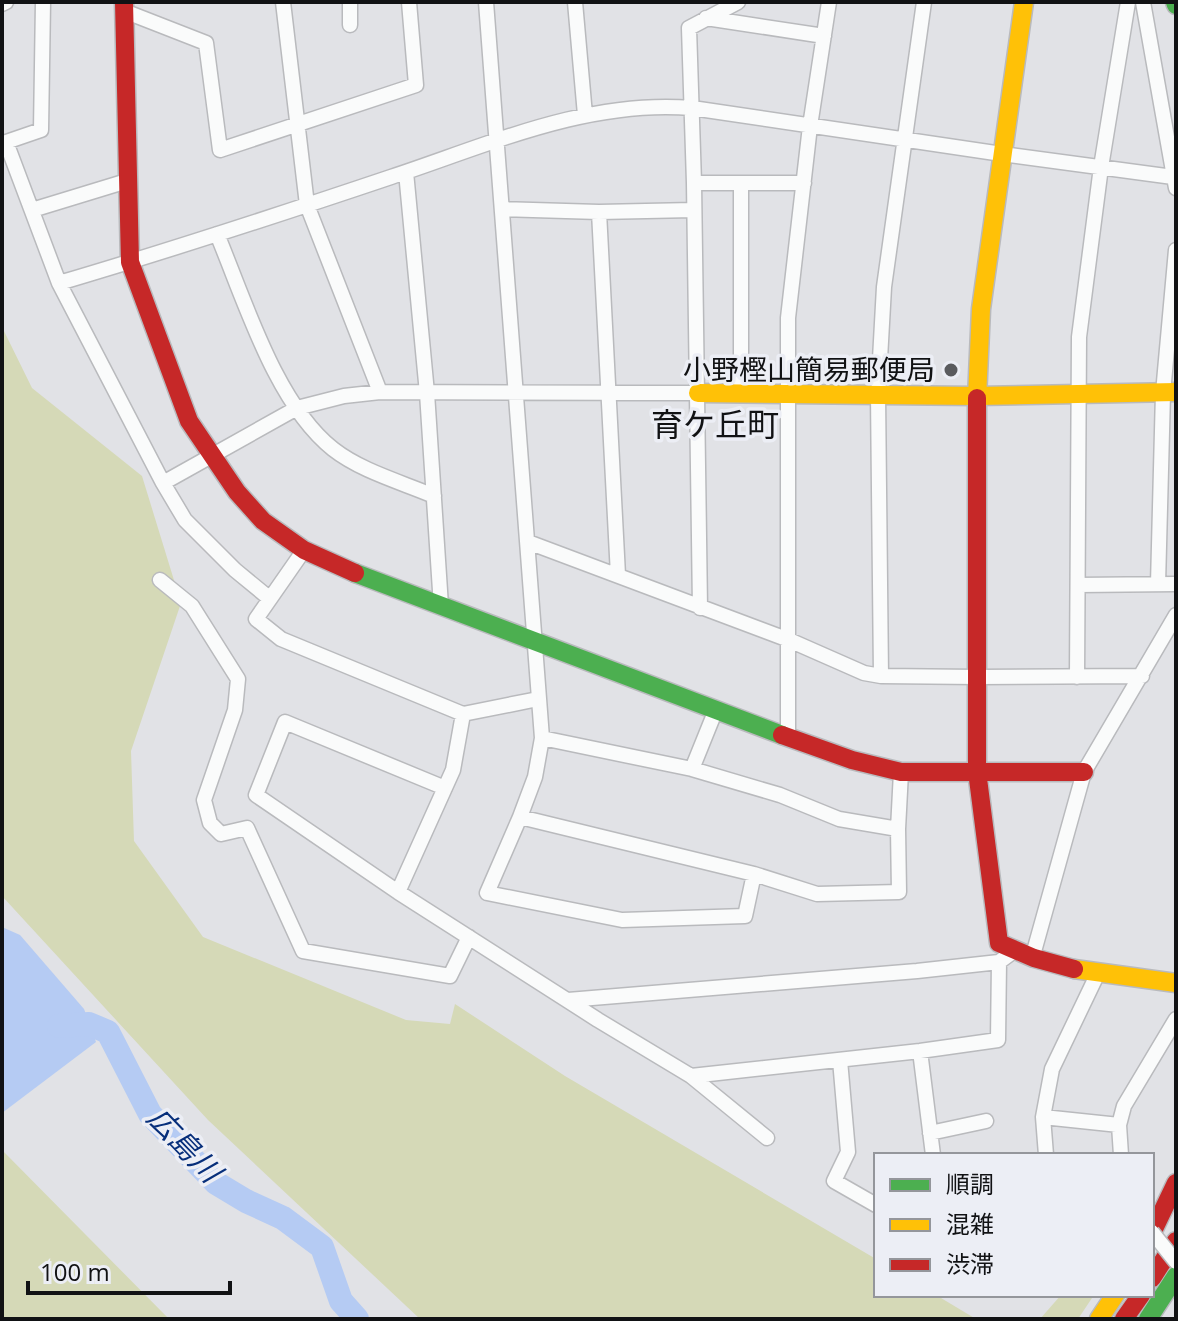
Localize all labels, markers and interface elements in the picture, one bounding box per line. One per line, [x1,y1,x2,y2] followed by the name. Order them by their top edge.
[683,350,935,388] place label: 小野樫山簡易郵便局
[942,361,960,379] marker: 小野樫山簡易郵便局
[651,402,779,445] district label: 育ケ丘町
[139,1097,233,1193] water label: 広島川
[874,1153,1154,1297] legend
[946,1167,994,1200] text: 順調
[946,1207,994,1240] text: 混雑
[28,1245,230,1295] scale bar
[946,1247,994,1280] text: 渋滞
[40,1255,110,1288] text: 100 m

